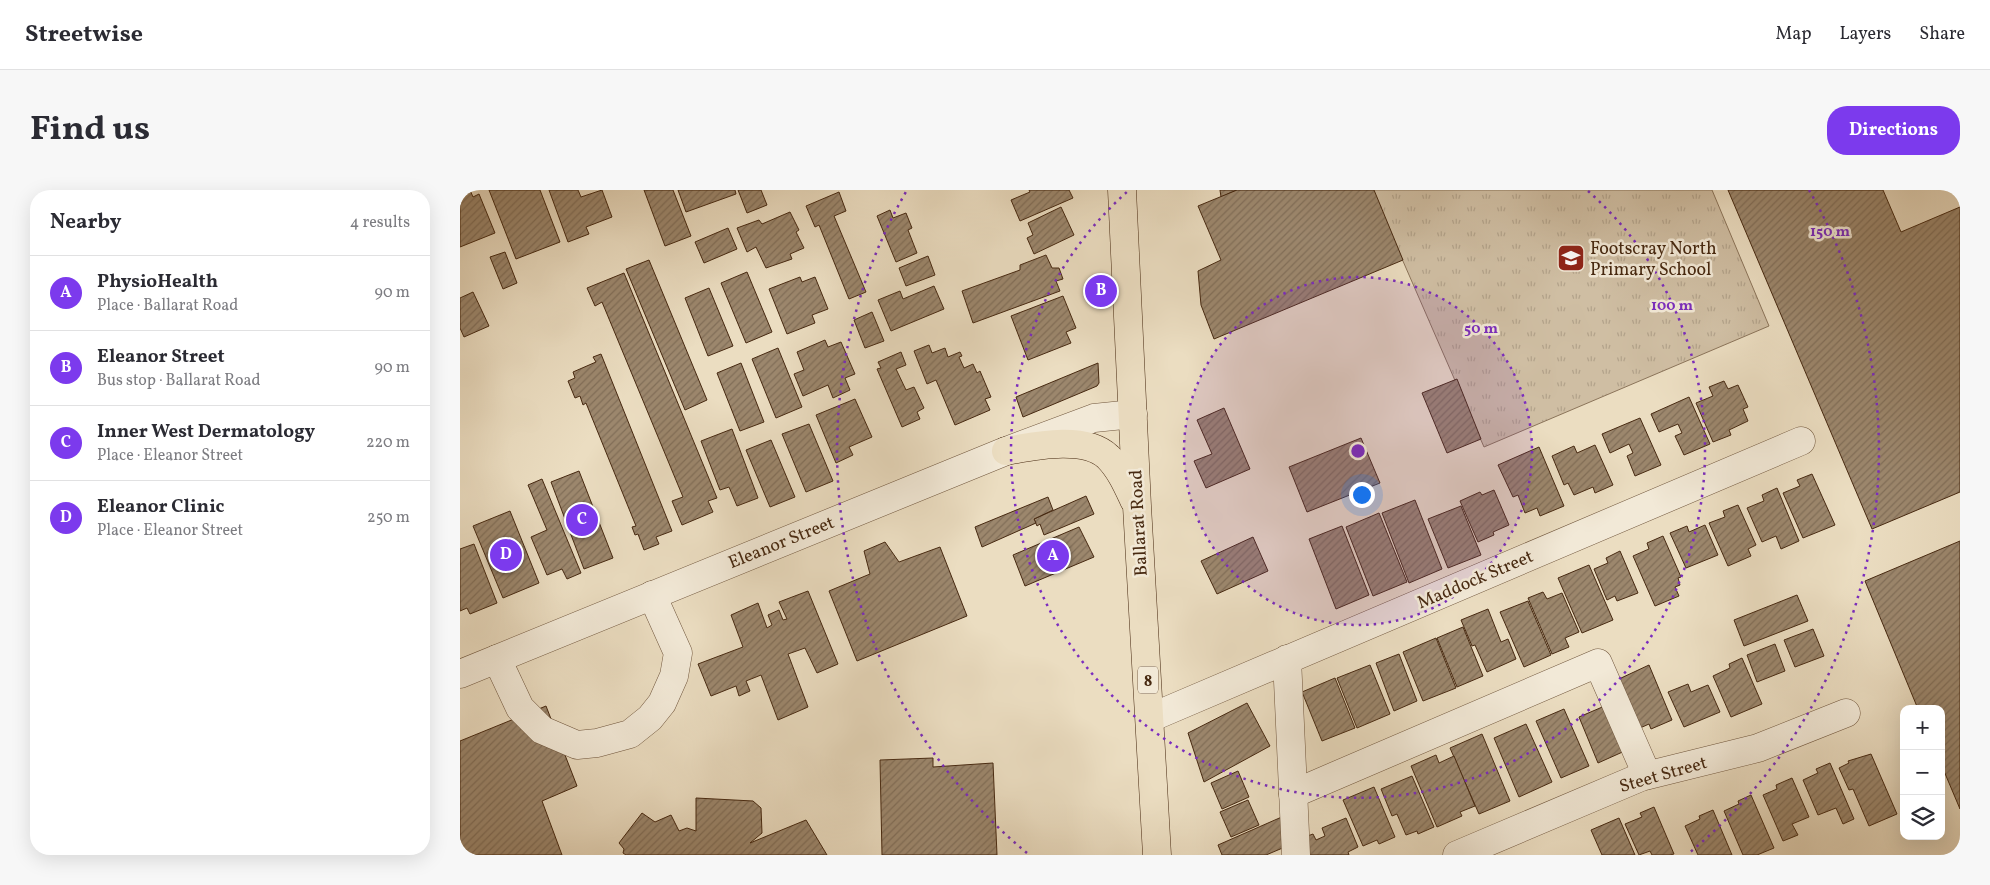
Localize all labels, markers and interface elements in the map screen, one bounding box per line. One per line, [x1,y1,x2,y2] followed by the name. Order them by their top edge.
[25,18,143,52] text: Streetwise
[1775,22,1811,47] text: Map
[1839,22,1891,47] text: Layers
[1919,22,1965,47] text: Share
[30,106,150,154] text: Find us
[1827,106,1960,155] button: Directions
[50,208,121,237] text: Nearby
[350,212,410,234] text: 4 results
[1810,222,1850,243] text: 150 m
[1590,237,1717,283] place label: Footscray North Primary School
[1556,243,1586,273] school or university icon: Footscray North Primary School
[97,269,218,295] text: PhysioHealth
[1085,272,1117,310] pin: B
[60,282,72,304] text: A
[374,282,410,304] text: 90 m
[97,295,238,317] text: Place · Ballarat Road
[1651,296,1694,317] text: 100 m
[1464,319,1498,340] text: 50 m
[97,344,225,370] text: Eleanor Street
[61,357,71,379] text: B
[374,357,410,379] text: 90 m
[97,370,260,392] text: Bus stop · Ballarat Road
[97,419,315,445] text: Inner West Dermatology
[61,432,71,454] text: C
[366,432,410,454] text: 220 m
[1349,442,1367,460] centre of rings
[97,445,243,467] text: Place · Eleanor Street
[1124,469,1155,577] street label: Ballarat Road
[1349,482,1375,508] your location
[97,494,224,520] text: Eleanor Clinic
[566,501,598,539] pin: C
[60,507,72,529] text: D
[367,507,410,529] text: 250 m
[725,511,838,576] street label: Eleanor Street
[97,520,243,542] text: Place · Eleanor Street
[490,536,522,574] pin: D
[1037,537,1069,575] pin: A
[1414,545,1537,616] street label: Maddock Street
[1138,666,1158,694] road number: 8
[1900,705,1945,840] map controls
[1900,705,1945,750] button: +
[1900,750,1945,795] button: −
[1617,751,1710,800] street label: Steet Street
[1900,795,1945,840] button: layers

